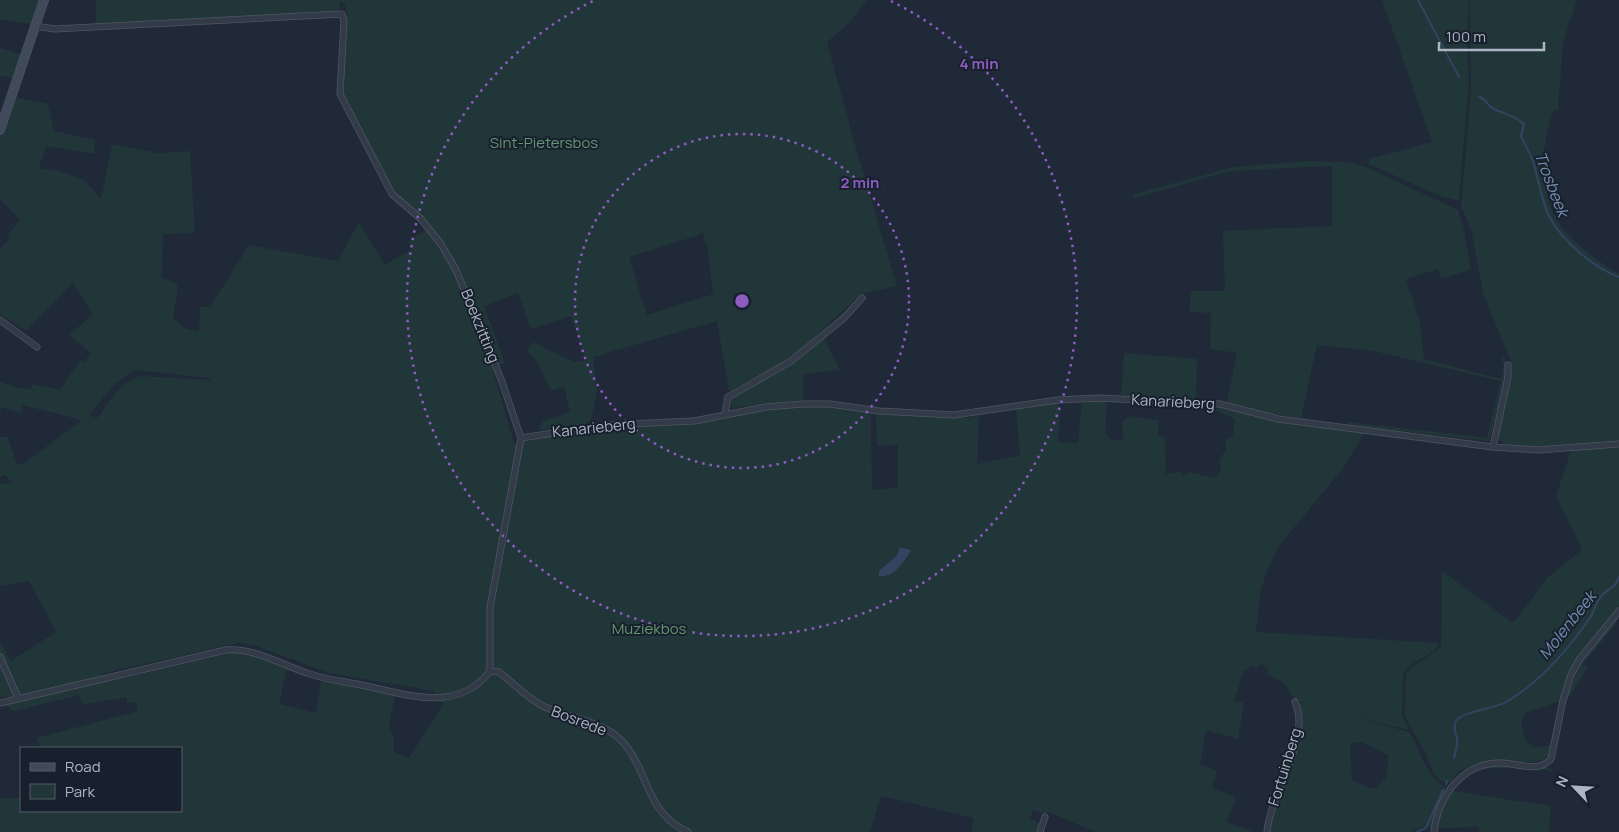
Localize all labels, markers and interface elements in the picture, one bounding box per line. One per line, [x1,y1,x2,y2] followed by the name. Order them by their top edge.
[1439,20,1544,52] scale bar
[1446,26,1486,47] text: 100 m
[959,53,999,74] text: 4 min
[490,132,598,153] park label: Sint-Pietersbos
[1530,148,1575,222] water label: Trosbeek
[840,172,880,193] text: 2 min
[456,286,505,366] street label: Boekzitting
[733,292,751,310] centre of rings
[1131,389,1215,414] street label: Kanarieberg
[551,413,637,442] street label: Kanarieberg
[1533,585,1602,664] water label: Molenbeek
[612,618,686,639] park label: Muziekbos
[549,700,610,741] street label: Bosrede
[1263,725,1306,808] street label: Fortuinberg
[20,747,182,812] legend
[65,756,101,777] text: Road
[1549,762,1599,812] north arrow
[1551,773,1573,790] text: N
[65,781,95,802] text: Park

